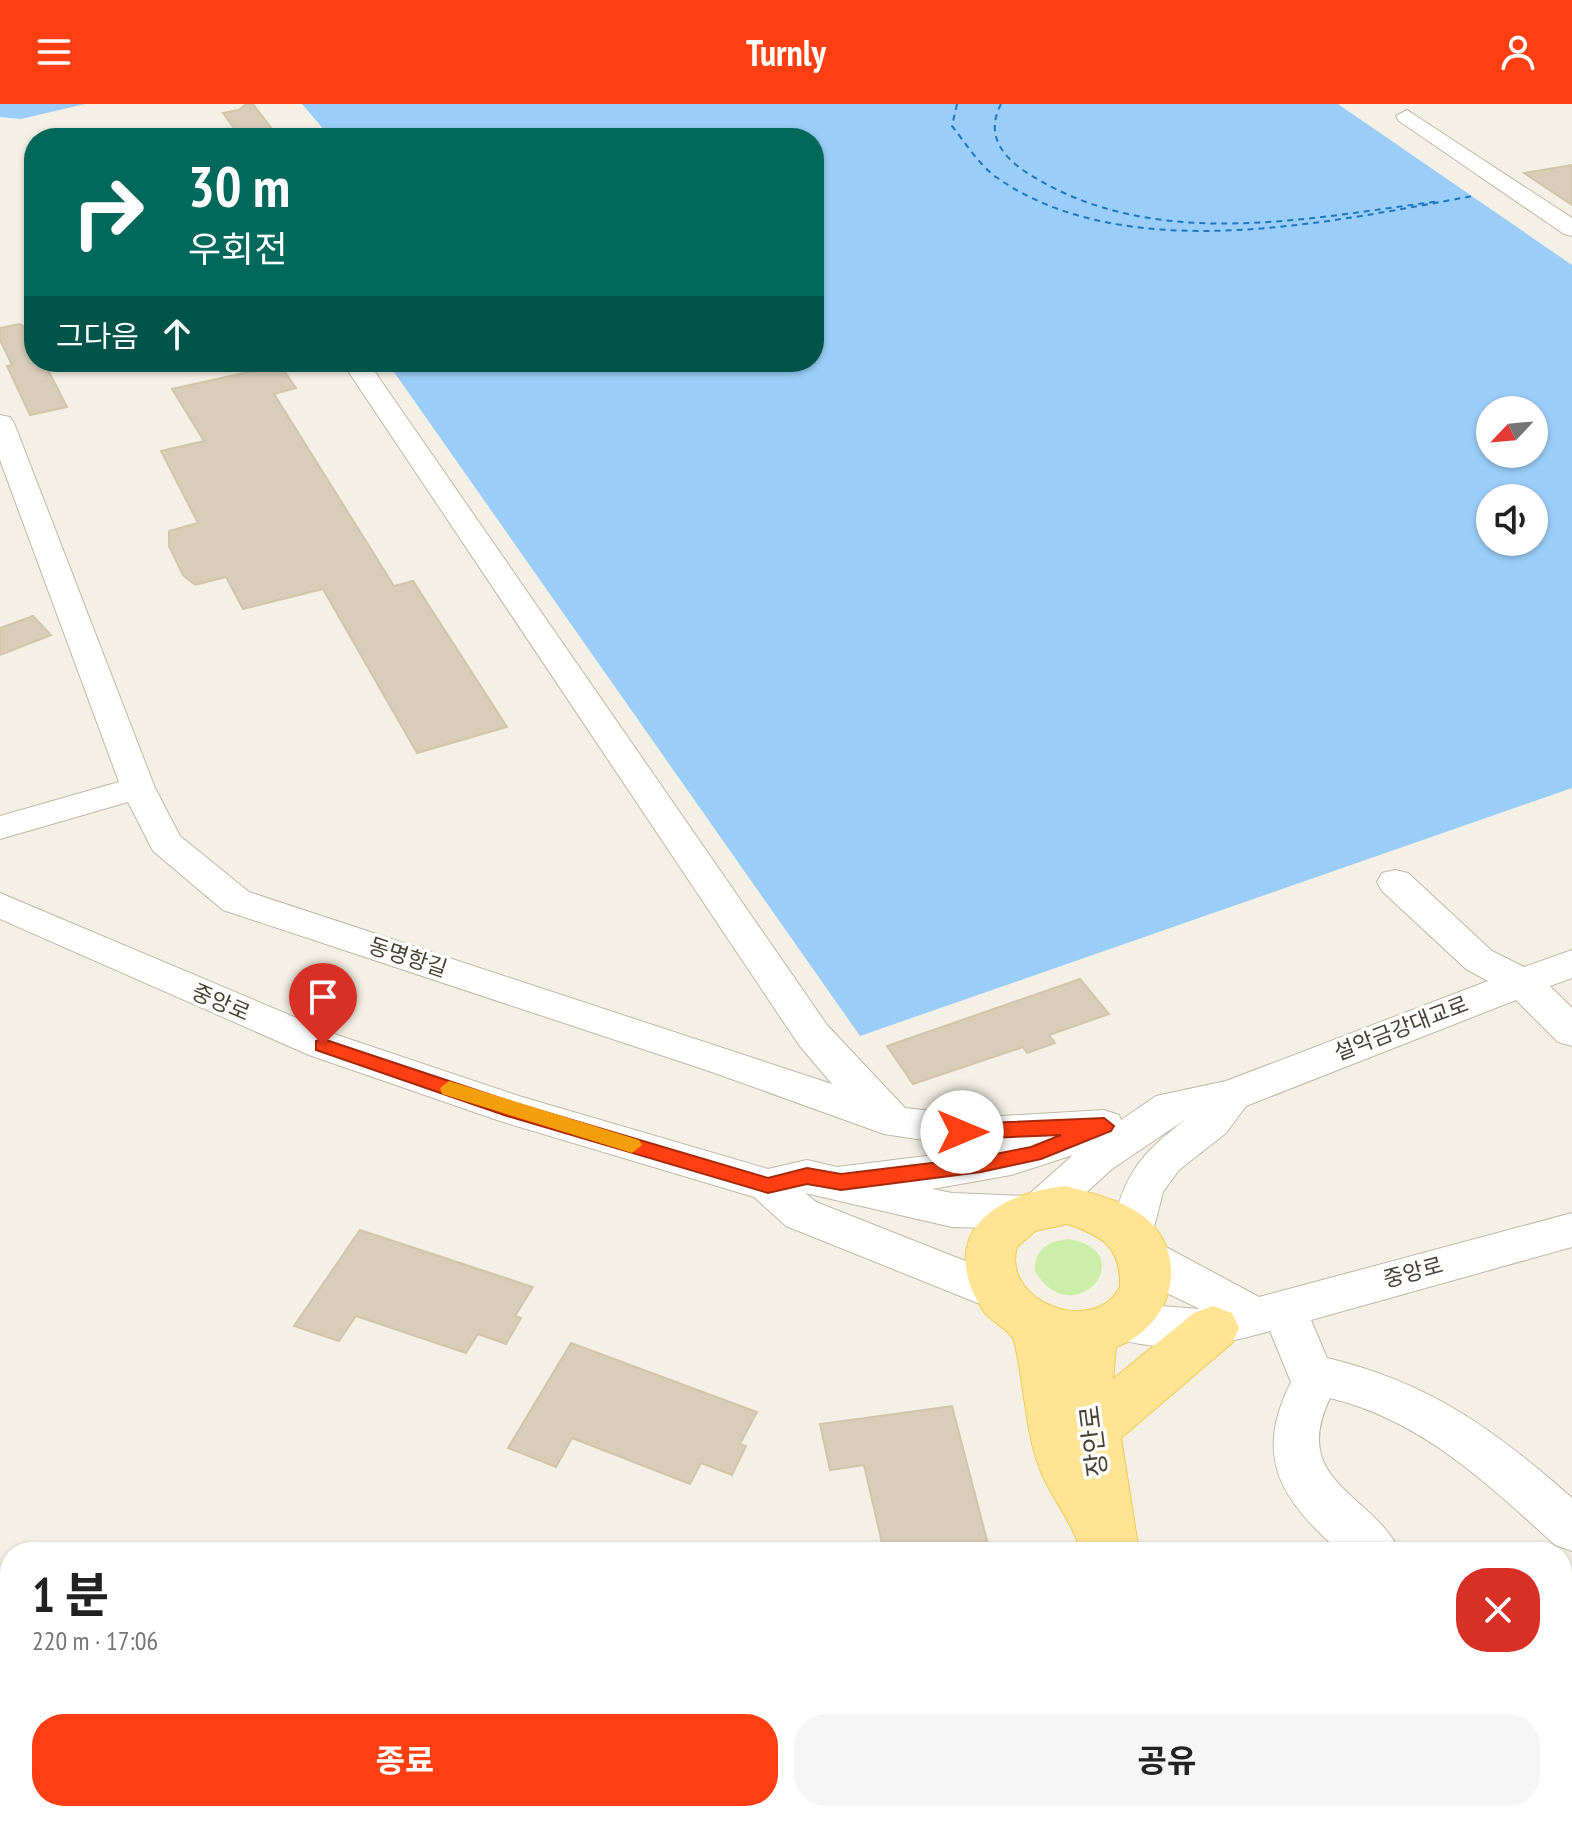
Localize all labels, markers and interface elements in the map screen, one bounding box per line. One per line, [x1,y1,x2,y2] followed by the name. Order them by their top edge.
[746,29,826,76] text: Turnly
[32,30,76,74] icon: menu
[1496,30,1540,74] icon: person
[188,150,290,222] text: 30 m
[56,160,160,264] icon: right
[188,225,287,272] text: 우회전
[155,312,199,356] icon: ahead
[56,316,139,355] text: 그다음
[1476,396,1548,468] north arrow
[1476,396,1548,556] map controls
[1476,484,1548,556] button: sound
[365,931,451,983] street label: 동명항길
[289,963,357,1045] pin
[301,975,345,1019] icon: arrive
[188,977,254,1027] street label: 중앙로
[1330,990,1472,1066] street label: 설악금강대교로
[920,1090,1004,1174] position arrow
[1380,1251,1446,1293] street label: 중앙로
[1072,1403,1114,1479] street label: 장안로
[32,1563,109,1625] text: 1 분
[1456,1568,1540,1652] button: close
[32,1624,158,1657] text: 220 m · 17:06
[32,1714,778,1806] button: 종료
[794,1714,1540,1806] button: 공유

